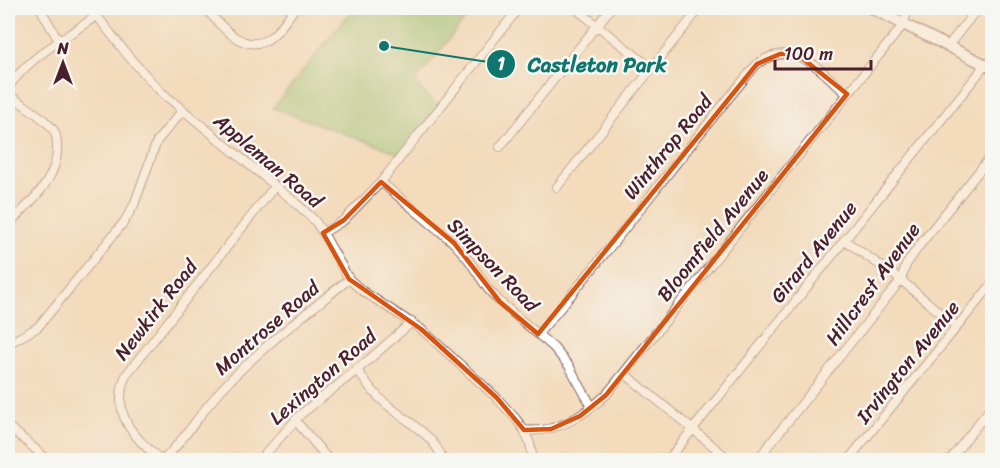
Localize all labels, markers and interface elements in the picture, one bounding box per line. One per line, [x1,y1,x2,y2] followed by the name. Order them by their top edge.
[33,33,93,93] north arrow
[775,33,871,71] scale bar
[56,34,69,63] text: N
[784,38,833,70] text: 100 m
[486,45,679,84] callout: Castleton Park
[527,46,667,84] text: Castleton Park
[497,48,505,80] text: 1
[614,85,723,208] street label: Winthrop Road
[205,104,332,218] street label: Appleman Road
[648,160,778,310] street label: Bloomfield Avenue
[761,193,867,311] street label: Girard Avenue
[438,209,549,322] street label: Simpson Road
[816,215,930,353] street label: Hillcrest Avenue
[105,251,208,368] street label: Newkirk Road
[206,271,329,384] street label: Montrose Road
[846,292,969,432] street label: Irvington Avenue
[261,319,386,434] street label: Lexington Road

